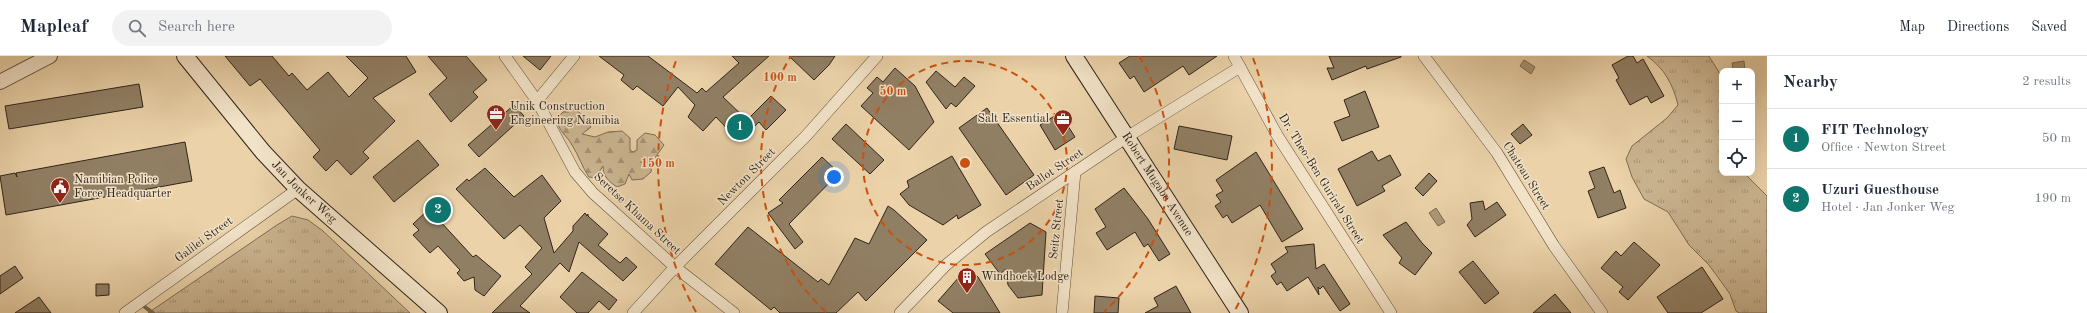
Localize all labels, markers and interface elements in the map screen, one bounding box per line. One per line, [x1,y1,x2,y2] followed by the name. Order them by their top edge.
[112,10,392,46] search box
[126,17,148,39] icon: search
[20,18,88,37] text: Mapleaf
[158,20,235,35] text: Search here
[1899,20,1925,34] text: Map
[1947,20,2009,34] text: Directions
[2031,20,2067,34] text: Saved
[1719,68,1755,176] map controls
[1719,68,1755,104] button: +
[763,72,797,84] text: 100 m
[1783,74,1838,91] text: Nearby
[2022,75,2071,88] text: 2 results
[880,85,907,98] text: 50 m
[510,101,620,127] place label: Unik Construction Engineering Namibia
[485,103,507,131] office icon: Unik Construction Engineering Namibia
[1719,104,1755,140] button: −
[1052,108,1074,136] office icon: Salt Essential
[727,112,753,142] pin: 1
[1276,112,1366,246] street label: Dr. Theo-Ben Gurirab Street
[978,113,1049,125] place label: Salt Essential
[1821,123,1929,138] text: FIT Technology
[1119,130,1195,239] street label: Robert Mugabe Avenue
[1792,132,1800,145] text: 1
[2042,132,2071,145] text: 50 m
[1500,140,1552,212] street label: Chateau Street
[1719,140,1755,176] button: locate
[1821,141,1946,154] text: Office · Newton Street
[716,146,778,208] street label: Newton Street
[1024,147,1086,193] street label: Ballot Street
[958,156,972,170] centre of rings
[641,157,675,170] text: 150 m
[269,159,339,226] street label: Jan Jonker Weg
[824,167,844,187] your location
[591,171,683,257] street label: Seretse Khama Street
[74,174,171,200] place label: Namibian Police Force Headquarter
[49,176,71,204] public building icon: Namibian Police Force Headquarter
[1821,183,1939,198] text: Uzuri Guesthouse
[1792,192,1800,205] text: 2
[2034,192,2071,205] text: 190 m
[425,195,451,225] pin: 2
[1048,198,1066,260] street label: Seitz Street
[1821,201,1955,214] text: Hotel · Jan Jonker Weg
[173,215,235,265] street label: Galilei Street
[956,266,978,294] building icon: Windhoek Lodge
[981,271,1070,283] place label: Windhoek Lodge

